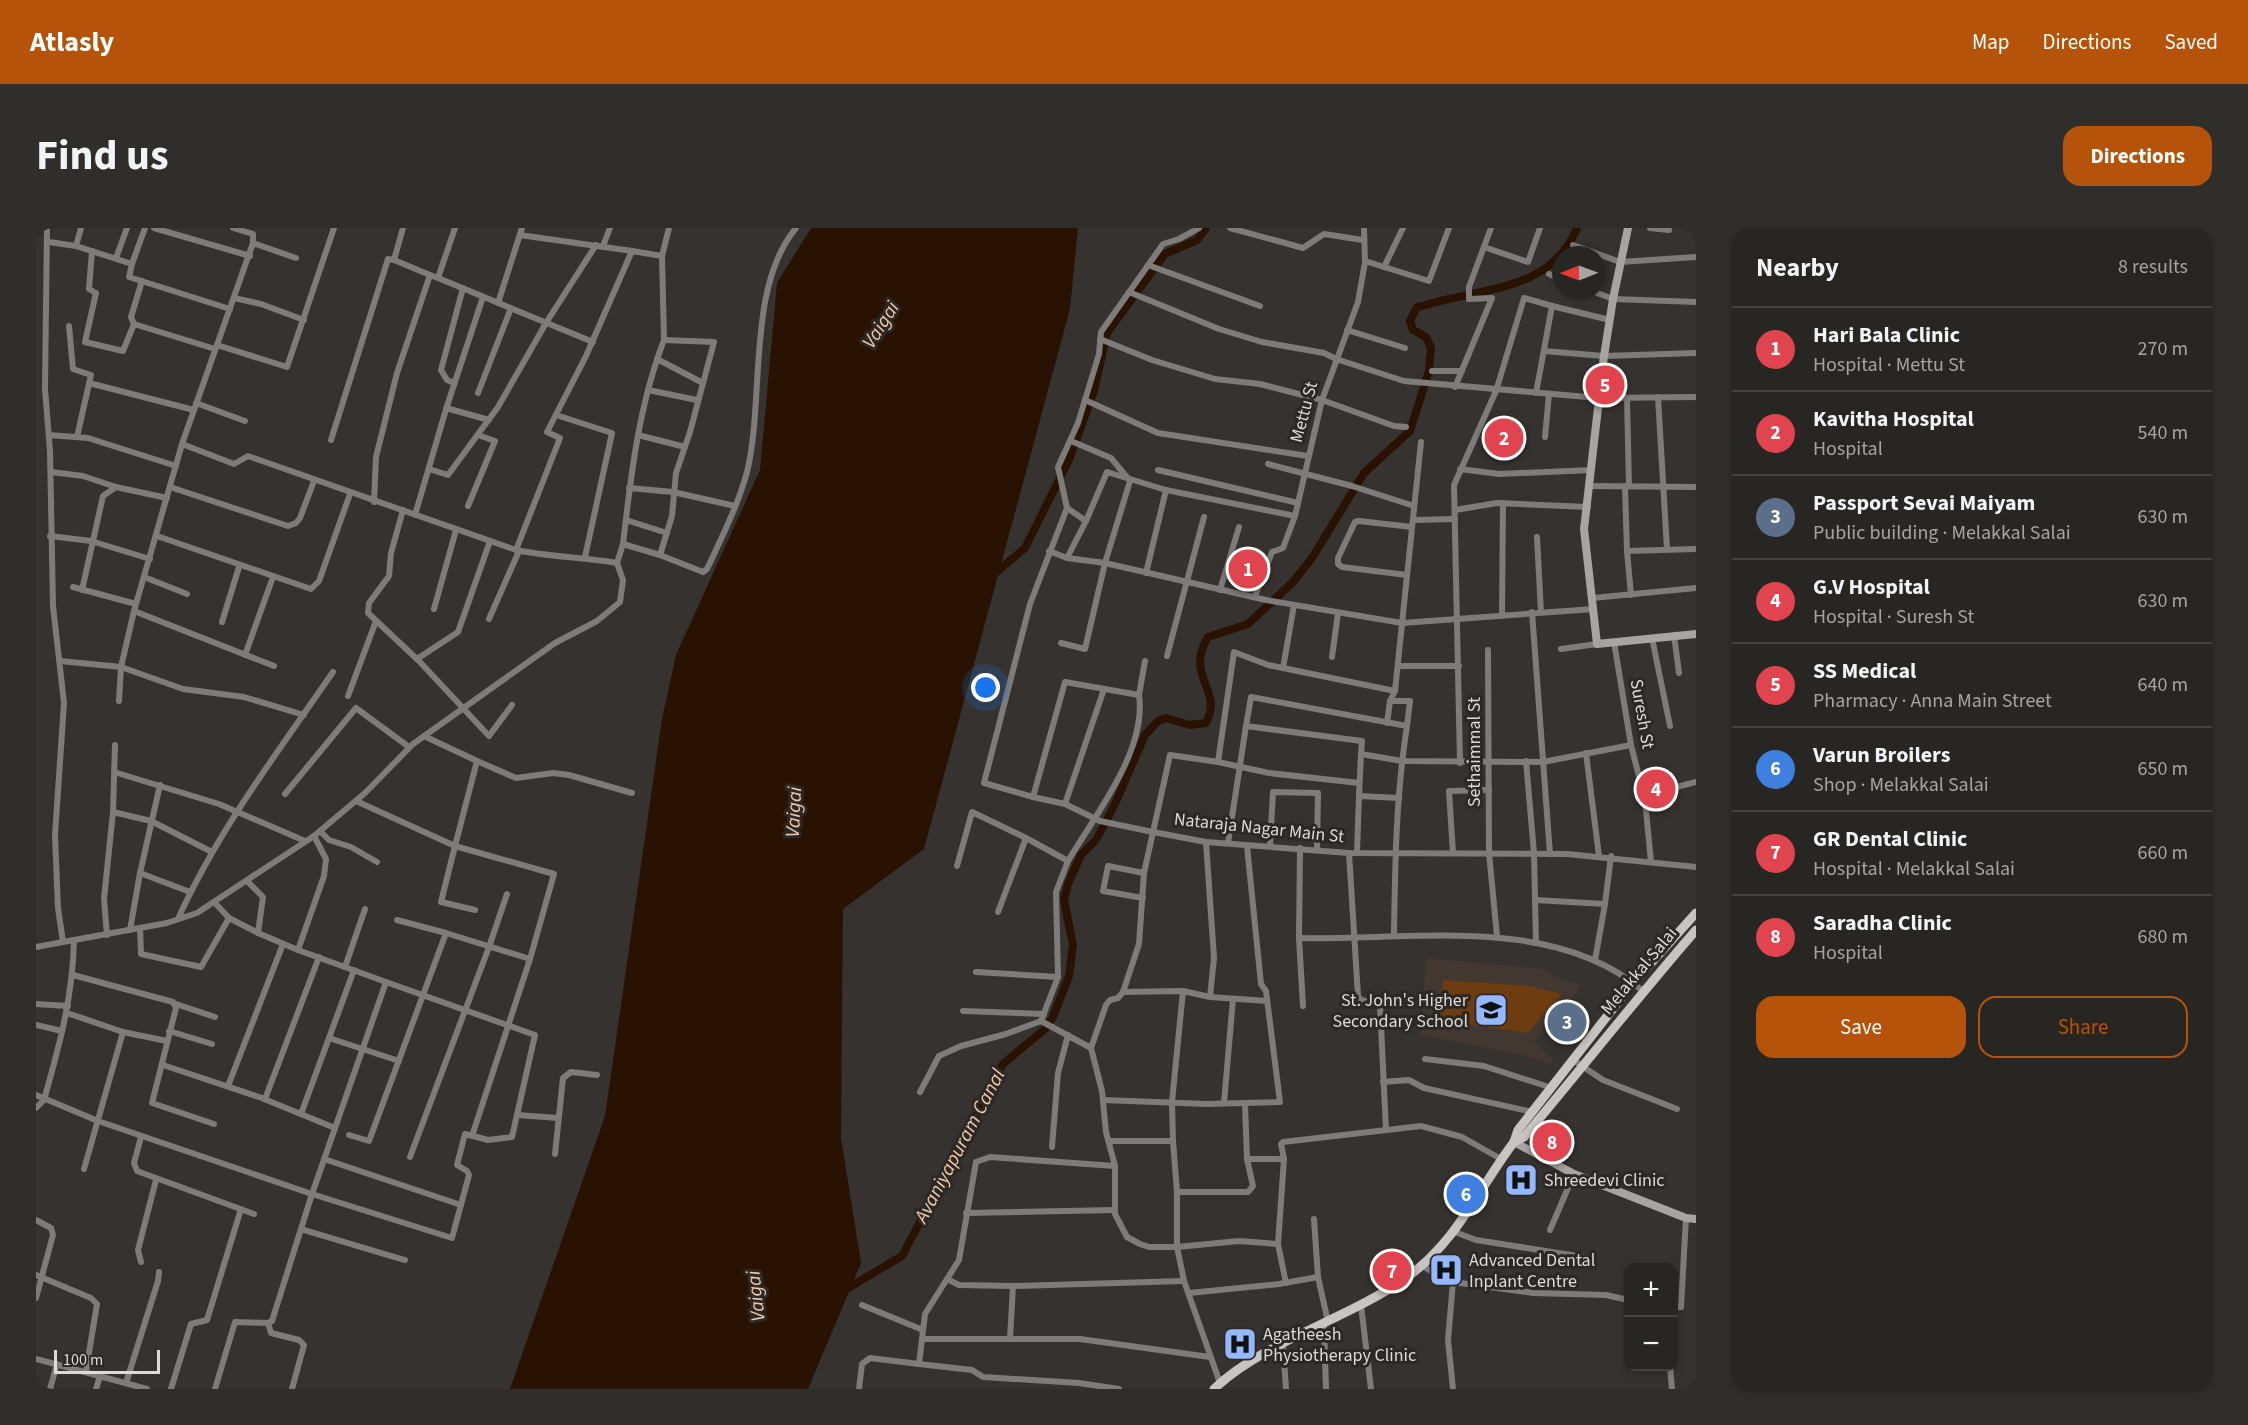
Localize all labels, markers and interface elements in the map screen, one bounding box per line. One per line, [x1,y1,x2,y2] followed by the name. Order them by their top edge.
[30,22,114,62] text: Atlasly
[1972,27,2010,57] text: Map
[2043,27,2131,57] text: Directions
[2164,27,2218,57] text: Saved
[36,126,169,186] text: Find us
[2063,126,2212,186] button: Directions
[1552,246,1606,300] north arrow
[1756,249,1839,286] text: Nearby
[2118,253,2188,281] text: 8 results
[856,296,906,354] water label: Vaigai
[1813,319,1960,351] text: Hari Bala Clinic
[1770,335,1781,363] text: 1
[2138,335,2188,363] text: 270 m
[1813,351,1965,379] text: Hospital · Mettu St
[1586,362,1624,408] pin: 5
[1284,379,1324,445] street label: Mettu St
[1813,403,1974,435] text: Kavitha Hospital
[1484,416,1524,460] pin: 2
[1770,419,1781,447] text: 2
[2138,419,2188,447] text: 540 m
[1813,435,1883,463] text: Hospital
[1813,487,2035,519] text: Passport Sevai Maiyam
[1770,503,1781,531] text: 3
[2138,503,2188,531] text: 630 m
[1813,519,2071,547] text: Public building · Melakkal Salai
[1228,546,1268,592] pin: 1
[1813,571,1930,603] text: G.V Hospital
[1770,587,1781,615] text: 4
[2138,587,2188,615] text: 630 m
[1813,603,1974,631] text: Hospital · Suresh St
[1813,655,1916,687] text: SS Medical
[1770,671,1781,699] text: 5
[2138,671,2188,699] text: 640 m
[971,673,1000,702] your location
[1624,677,1660,751] street label: Suresh St
[1813,687,2052,715] text: Pharmacy · Anna Main Street
[1462,697,1487,807] street label: Sethaimmal St
[1813,739,1950,771] text: Varun Broilers
[1770,755,1781,783] text: 6
[2138,755,2188,783] text: 650 m
[1636,766,1676,812] pin: 4
[1813,771,1989,799] text: Shop · Melakkal Salai
[779,786,809,838] water label: Vaigai
[1173,807,1345,849] street label: Nataraja Nagar Main St
[1813,823,1967,855] text: GR Dental Clinic
[1770,839,1781,867] text: 7
[2138,839,2188,867] text: 660 m
[1813,855,2015,883] text: Hospital · Melakkal Salai
[1813,907,1952,939] text: Saradha Clinic
[1595,922,1683,1020] street label: Melakkal Salai
[1770,923,1781,951] text: 8
[2138,923,2188,951] text: 680 m
[1813,939,1883,967] text: Hospital
[1333,988,1469,1034] place label: St. John's Higher Secondary School
[1473,992,1509,1028] school or university icon: St. John's Higher Secondary School
[1756,996,1966,1058] button: Save
[1978,996,2188,1058] button: Share
[1548,1000,1586,1044] pin: 3
[907,1064,1012,1230] water label: Avaniyapuram Canal
[1532,1120,1572,1164] pin: 8
[1503,1162,1539,1198] hospital icon: Shreedevi Clinic
[1544,1168,1665,1193] place label: Shreedevi Clinic
[1446,1172,1486,1216] pin: 6
[1372,1248,1412,1294] pin: 7
[1469,1248,1595,1294] place label: Advanced Dental Inplant Centre
[1428,1252,1464,1288] hospital icon: Advanced Dental Inplant Centre
[1624,1263,1678,1371] map controls
[1624,1263,1678,1317] button: +
[739,1269,773,1323] water label: Vaigai
[1624,1317,1678,1371] button: −
[1263,1322,1416,1368] place label: Agatheesh Physiotherapy Clinic
[1222,1326,1258,1362] hospital icon: Agatheesh Physiotherapy Clinic
[54,1347,160,1374] scale bar
[63,1349,103,1371] text: 100 m

